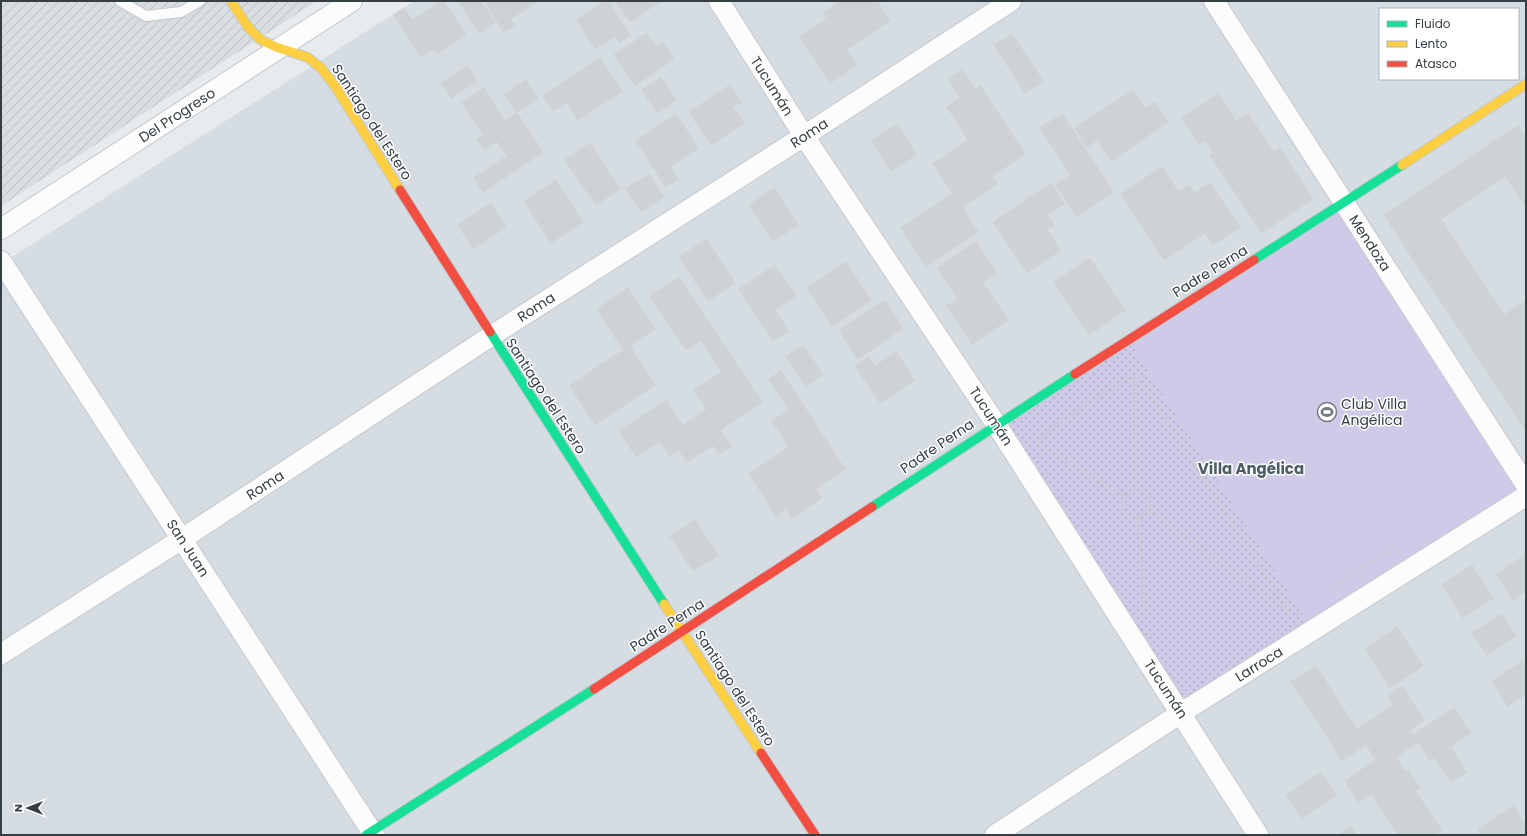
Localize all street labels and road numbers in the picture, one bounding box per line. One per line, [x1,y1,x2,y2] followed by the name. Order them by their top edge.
[746,52,798,120] street label: Tucumán
[327,60,417,184] street label: Santiago del Estero
[135,83,219,147] street label: Del Progreso
[786,113,832,153] street label: Roma
[1344,211,1396,275] street label: Mendoza
[1169,240,1251,302] street label: Padre Perna
[513,287,559,327] street label: Roma
[501,334,591,458] street label: Santiago del Estero
[964,383,1018,449] street label: Tucumán
[896,414,978,478] street label: Padre Perna
[242,465,288,505] street label: Roma
[162,515,214,581] street label: San Juan
[626,593,708,657] street label: Padre Perna
[690,626,780,750] street label: Santiago del Estero
[1231,642,1287,686] street label: Larroca
[1139,656,1193,722] street label: Tucumán

